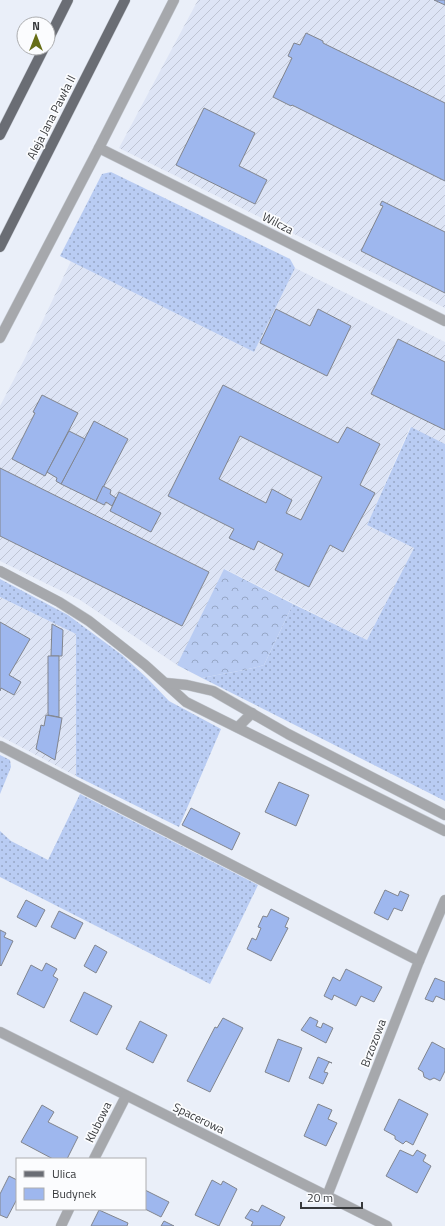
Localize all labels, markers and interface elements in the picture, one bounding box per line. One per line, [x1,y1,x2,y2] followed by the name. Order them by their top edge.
[16,16,56,56] north arrow
[32,18,40,34] text: N
[22,72,80,162] street label: Aleja Jana Pawła II
[259,207,297,239] street label: Wilcza
[355,1016,391,1070] street label: Brzozowa
[170,1097,228,1139] street label: Spacerowa
[80,1098,116,1146] street label: Klubowa
[16,1158,146,1210] legend
[52,1164,76,1183] text: Ulica
[52,1184,96,1203] text: Budynek
[301,1184,362,1210] scale bar
[307,1188,333,1207] text: 20 m

